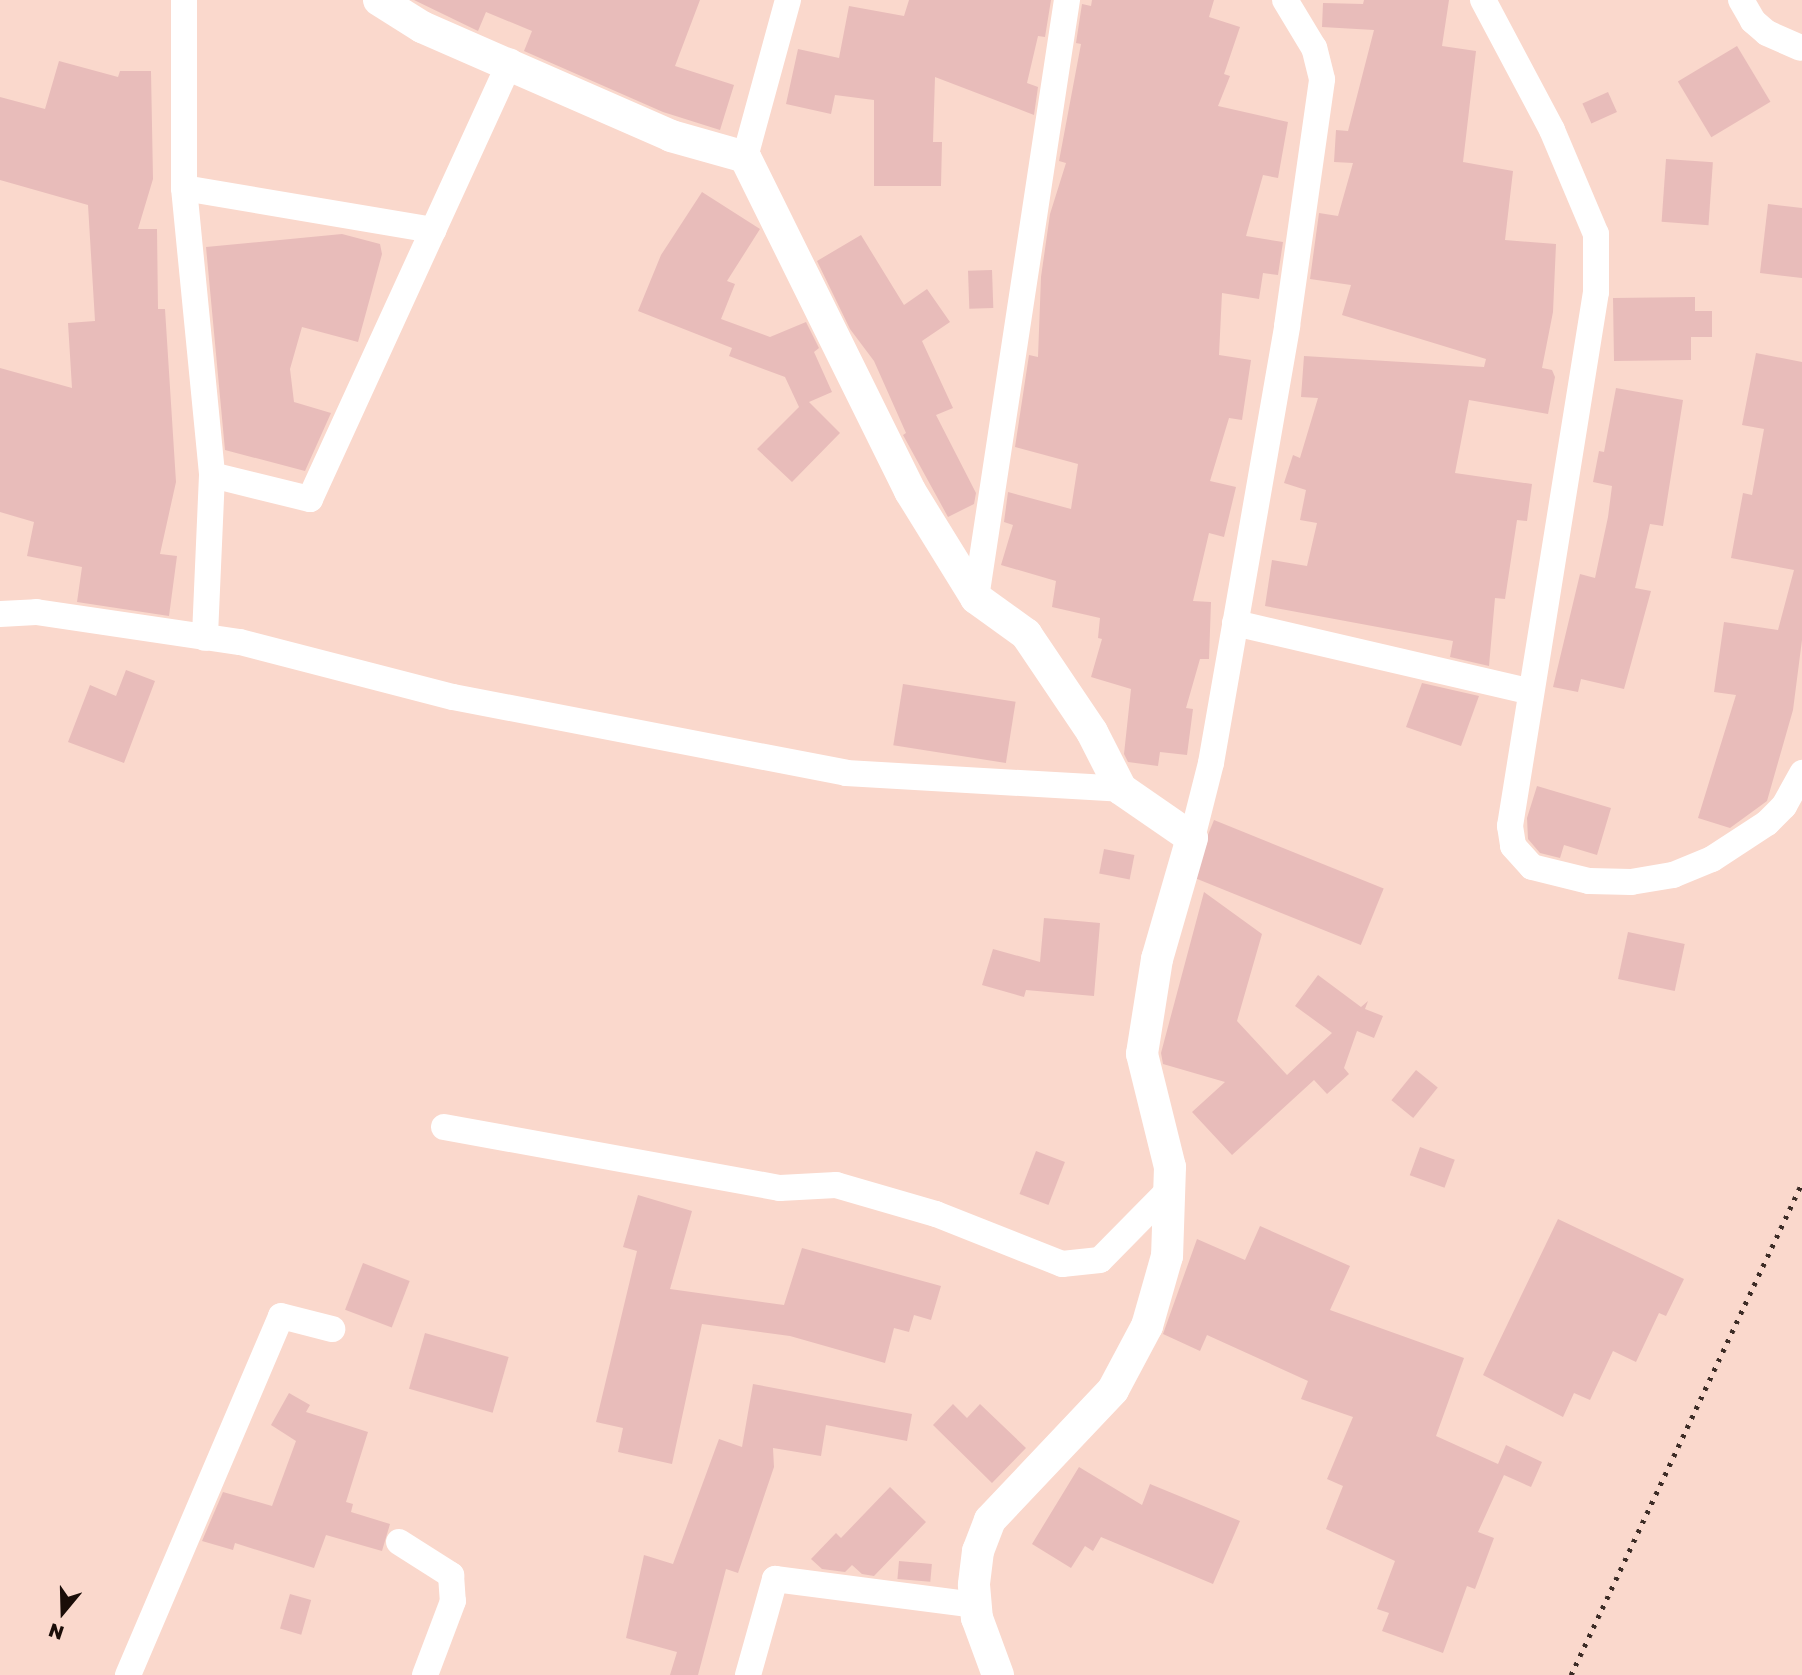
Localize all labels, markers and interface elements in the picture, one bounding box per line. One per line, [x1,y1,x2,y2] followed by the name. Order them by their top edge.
[28,1577,98,1647] north arrow
[45,1619,67,1646] text: N

